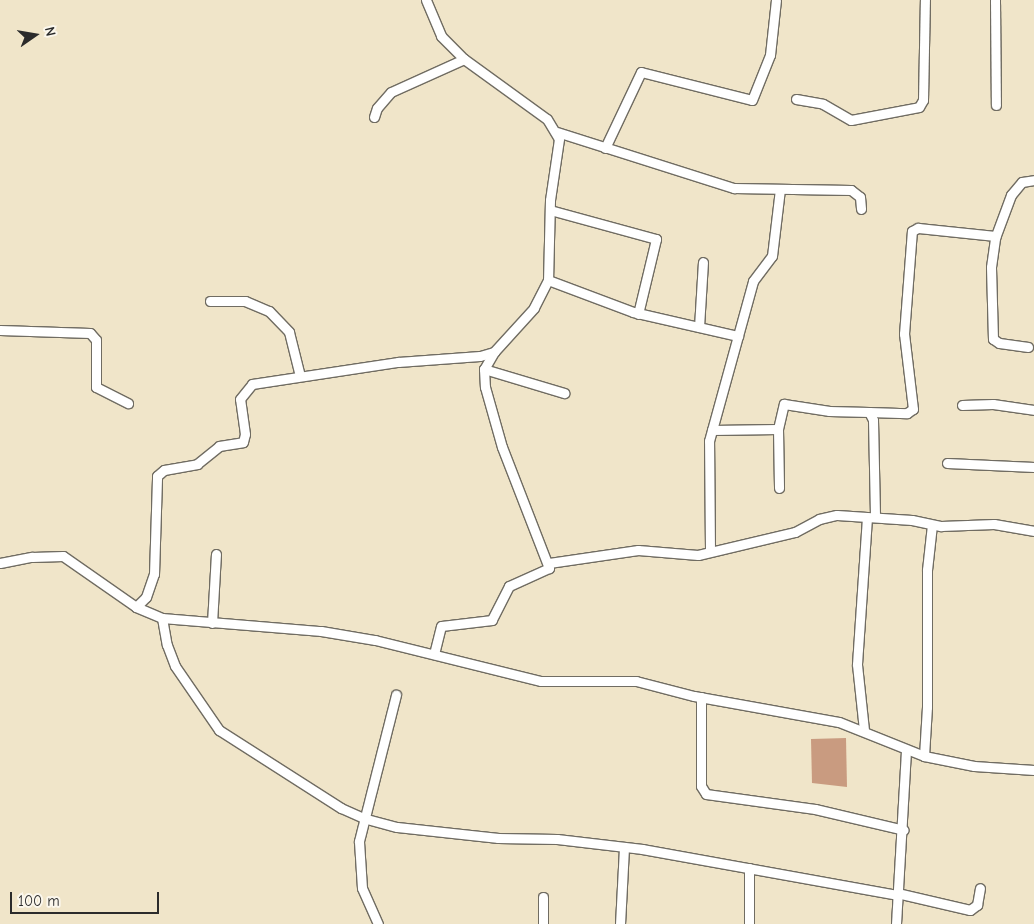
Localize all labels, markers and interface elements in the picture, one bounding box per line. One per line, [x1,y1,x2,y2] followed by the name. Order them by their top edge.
[10,10,60,60] north arrow
[41,25,59,38] text: N
[12,882,161,914] scale bar
[18,892,60,910] text: 100 m

